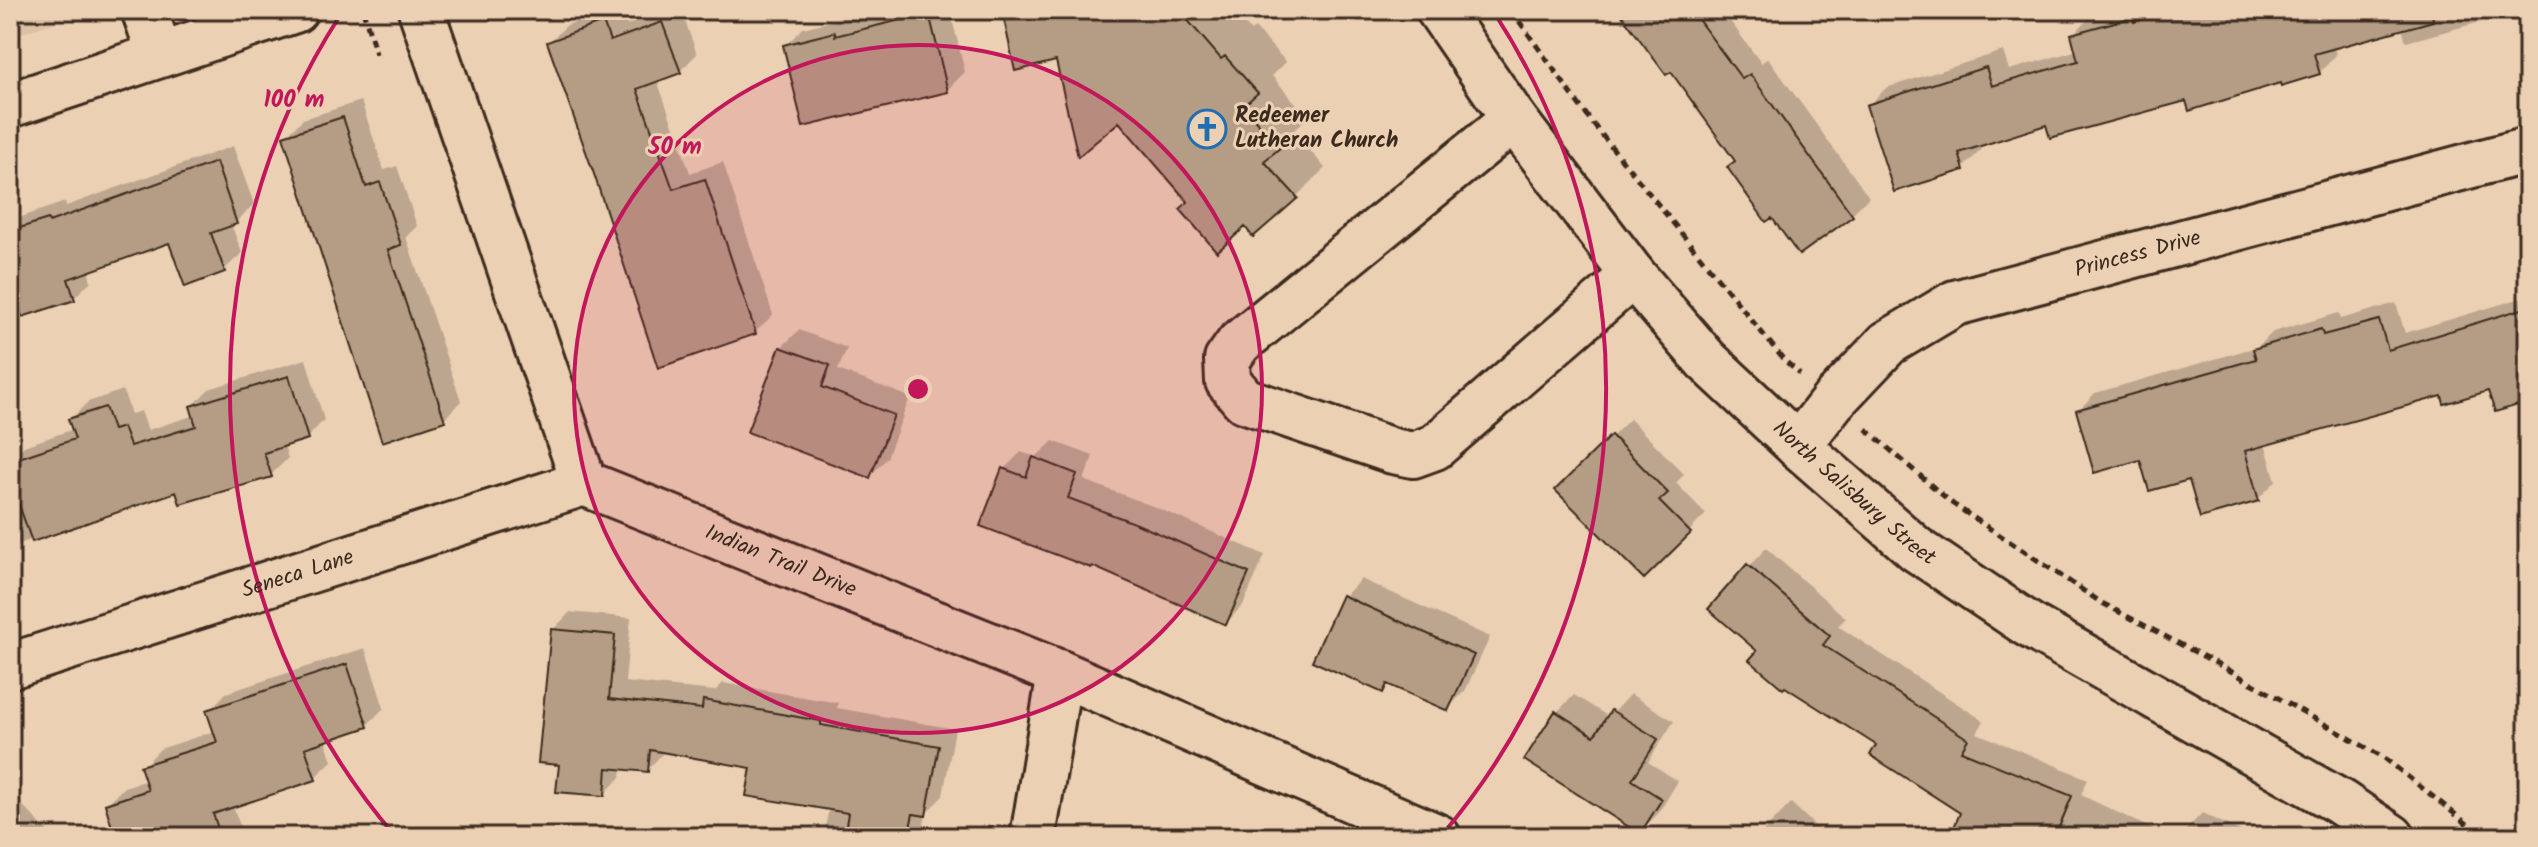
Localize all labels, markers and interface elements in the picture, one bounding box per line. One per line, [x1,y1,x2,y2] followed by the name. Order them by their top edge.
[264,81,324,120] text: 100 m
[1235,99,1398,159] place label: Redeemer Lutheran Church
[1186,108,1228,150] church icon: Redeemer Lutheran Church
[647,128,702,167] text: 50 m
[2071,221,2205,288] street label: Princess Drive
[904,375,932,403] centre of rings
[1764,412,1943,575] street label: North Salisbury Street
[700,515,862,608] street label: Indian Trail Drive
[237,540,358,609] street label: Seneca Lane

